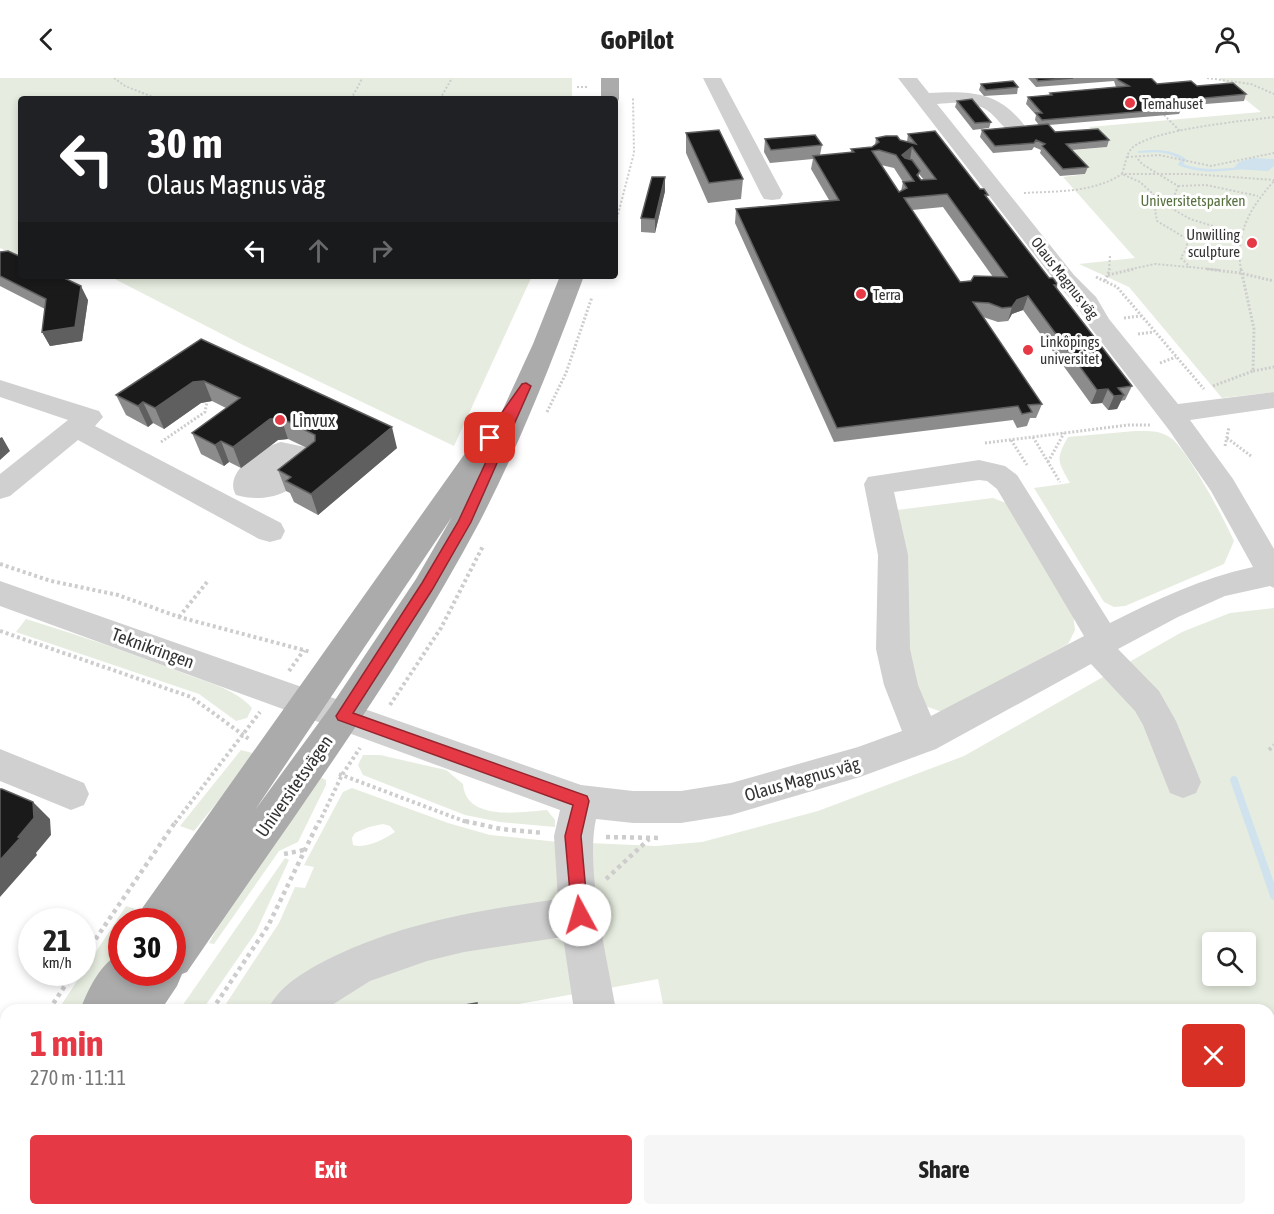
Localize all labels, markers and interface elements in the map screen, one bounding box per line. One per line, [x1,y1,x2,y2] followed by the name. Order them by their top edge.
[30,23,63,56] icon: back
[1211,23,1244,56] icon: person
[600,24,674,55] text: GoPilot
[1142,95,1203,112] place label: Temahuset
[1123,96,1137,110] marker: Temahuset
[147,119,222,167] text: 30 m
[48,120,126,198] icon: left
[147,169,325,200] text: Olaus Magnus väg
[1140,192,1246,209] park label: Universitetsparken
[1186,226,1241,260] place label: Unwilling sculpture
[239,234,272,267] icon: left
[302,234,335,267] icon: ahead
[365,234,398,267] icon: right
[1028,234,1103,323] street label: Olaus Magnus väg
[1245,236,1259,250] marker: Unwilling sculpture
[873,286,901,303] place label: Terra
[854,287,868,301] marker: Terra
[1040,333,1099,367] place label: Linköpings universitet
[1021,343,1035,357] marker: Linköpings universitet
[292,410,335,431] place label: Linvux
[464,412,515,463] pin
[273,413,287,427] marker: Linvux
[473,421,506,454] icon: arrive
[109,623,197,673] street label: Teknikringen
[251,731,337,841] street label: Universitetsvägen
[742,752,862,805] street label: Olaus Magnus väg
[548,883,612,947] position arrow
[108,908,186,986] speed limit sign: 30
[43,923,71,957] text: 21
[1202,932,1256,986] map controls
[1202,932,1256,986] button: search
[42,954,72,971] text: km/h
[30,1022,104,1064] text: 1 min
[1182,1024,1245,1087] button: close
[30,1066,126,1089] text: 270 m · 11:11
[30,1135,632,1204] button: Exit
[644,1135,1245,1204] button: Share

